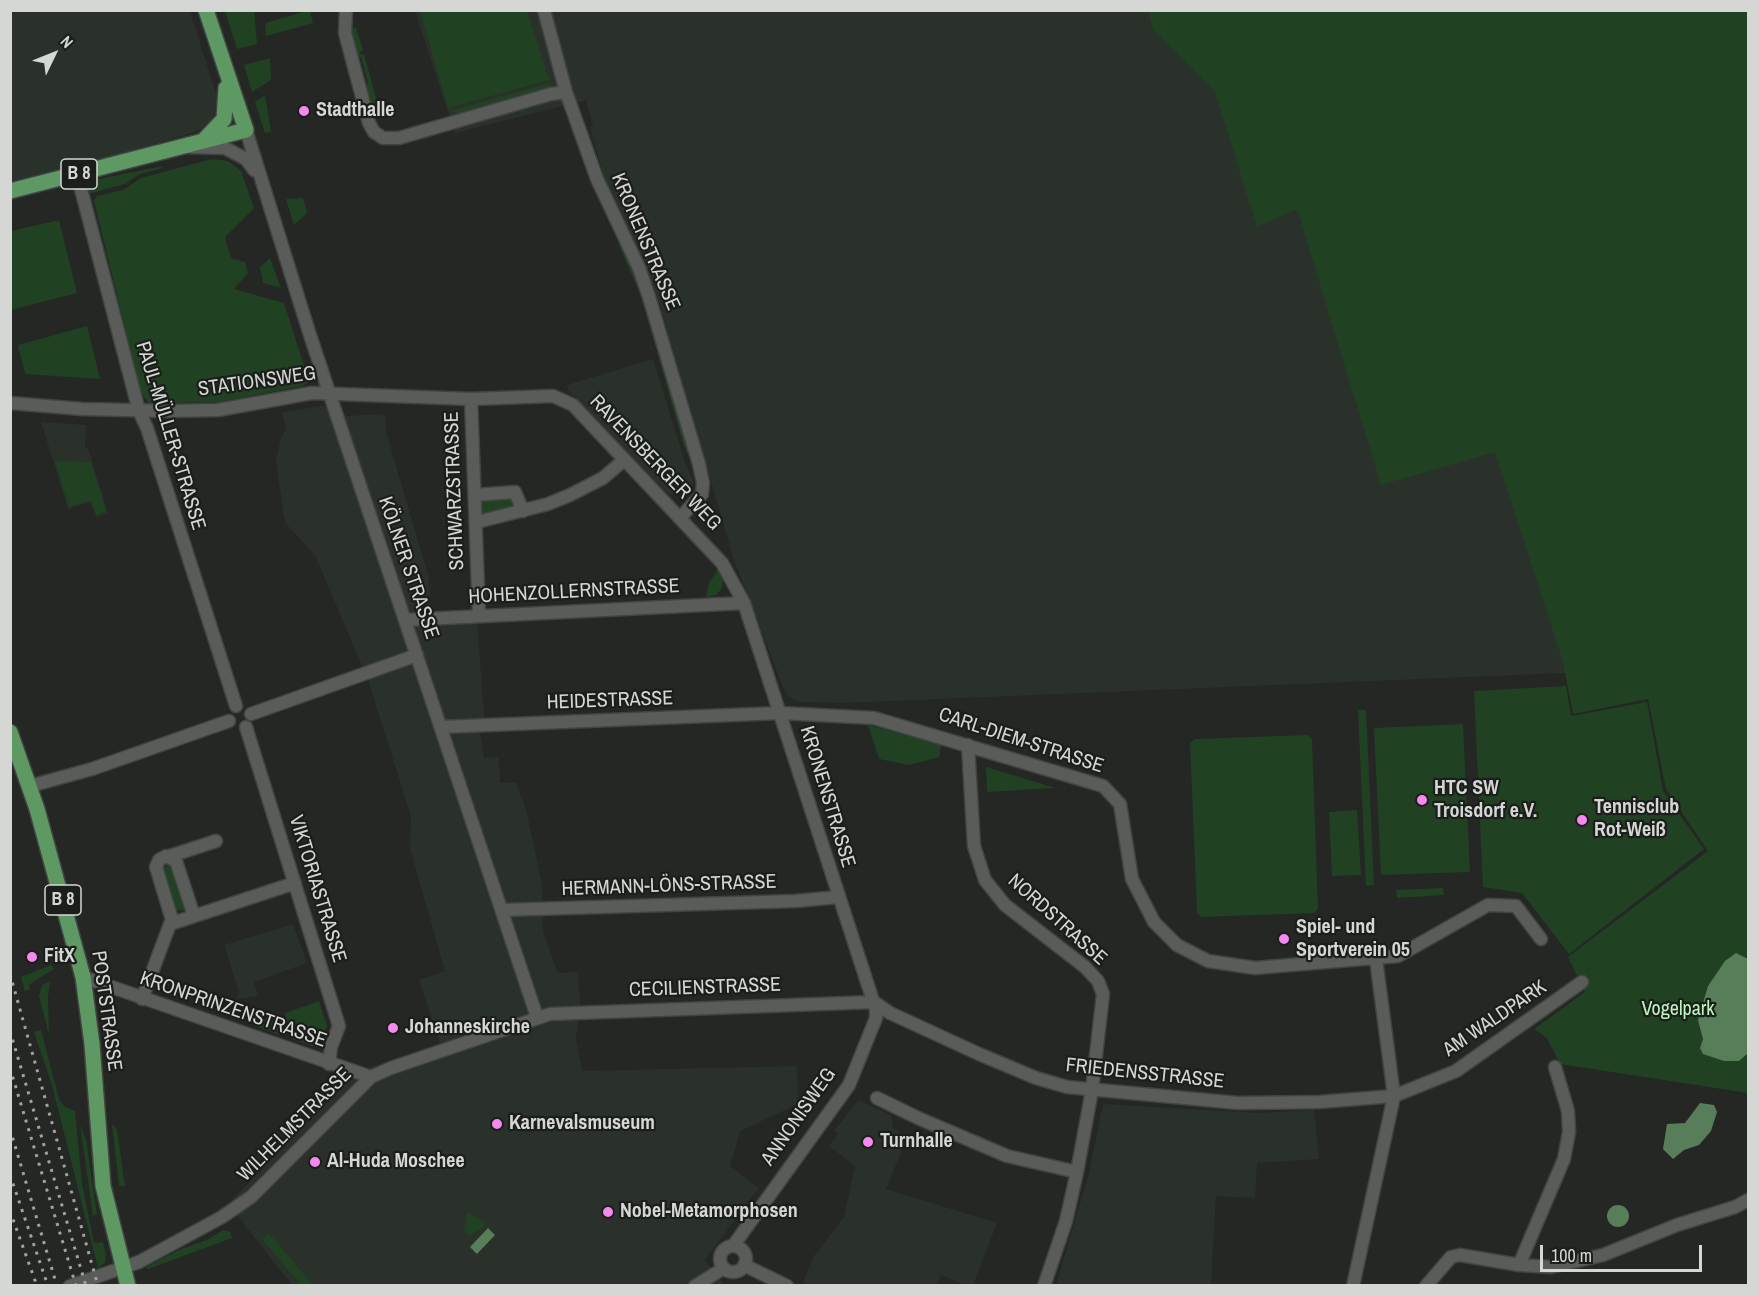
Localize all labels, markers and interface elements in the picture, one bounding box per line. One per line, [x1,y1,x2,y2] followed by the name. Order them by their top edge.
[24,24,84,84] north arrow
[56,31,78,53] text: N
[316,99,394,123] place label: Stadthalle
[297,104,311,118] marker: Stadthalle
[61,159,97,189] road number: B 8
[605,170,685,314] street label: KRONENSTRASSE
[130,339,210,533] street label: PAUL-MÜLLER-STRASSE
[197,362,317,402] street label: STATIONSWEG
[584,390,726,536] street label: RAVENSBERGER WEG
[440,411,470,571] street label: SCHWARZSTRASSE
[372,494,444,642] street label: KÖLNER STRASSE
[468,574,680,610] street label: HOHENZOLLERNSTRASSE
[546,687,674,715] street label: HEIDESTRASSE
[935,703,1107,779] street label: CARL-DIEM-STRASSE
[794,723,860,871] street label: KRONENSTRASSE
[1434,777,1537,824] place label: HTC SW Troisdorf e.V.
[1415,793,1429,807] marker: HTC SW Troisdorf e.V.
[1594,796,1679,843] place label: Tennisclub Rot-Weiß
[283,812,351,966] street label: VIKTORIASTRASSE
[1575,813,1589,827] marker: Tennisclub Rot-Weiß
[1003,869,1111,971] street label: NORDSTRASSE
[561,870,777,902] street label: HERMANN-LÖNS-STRASSE
[45,885,81,915] road number: B 8
[1296,916,1410,963] place label: Spiel- und Sportverein 05
[1277,932,1291,946] marker: Spiel- und Sportverein 05
[44,945,75,969] place label: FitX
[86,949,126,1073] street label: POSTSTRASSE
[25,950,39,964] marker: FitX
[136,967,330,1053] street label: KRONPRINZENSTRASSE
[629,973,781,1003] street label: CECILIENSTRASSE
[1439,976,1551,1062] street label: AM WALDPARK
[1642,998,1714,1022] park label: Vogelpark
[405,1016,530,1040] place label: Johanneskirche
[386,1021,400,1035] marker: Johanneskirche
[1064,1054,1226,1094] street label: FRIEDENSSTRASSE
[233,1063,357,1187] street label: WILHELMSTRASSE
[757,1063,841,1171] street label: ANNONISWEG
[509,1112,655,1136] place label: Karnevalsmuseum
[490,1117,504,1131] marker: Karnevalsmuseum
[880,1130,953,1154] place label: Turnhalle
[861,1135,875,1149] marker: Turnhalle
[327,1150,465,1174] place label: Al-Huda Moschee
[308,1155,322,1169] marker: Al-Huda Moschee
[620,1200,798,1224] place label: Nobel-Metamorphosen
[601,1205,615,1219] marker: Nobel-Metamorphosen
[1543,1233,1705,1271] scale bar
[1551,1243,1592,1268] text: 100 m

